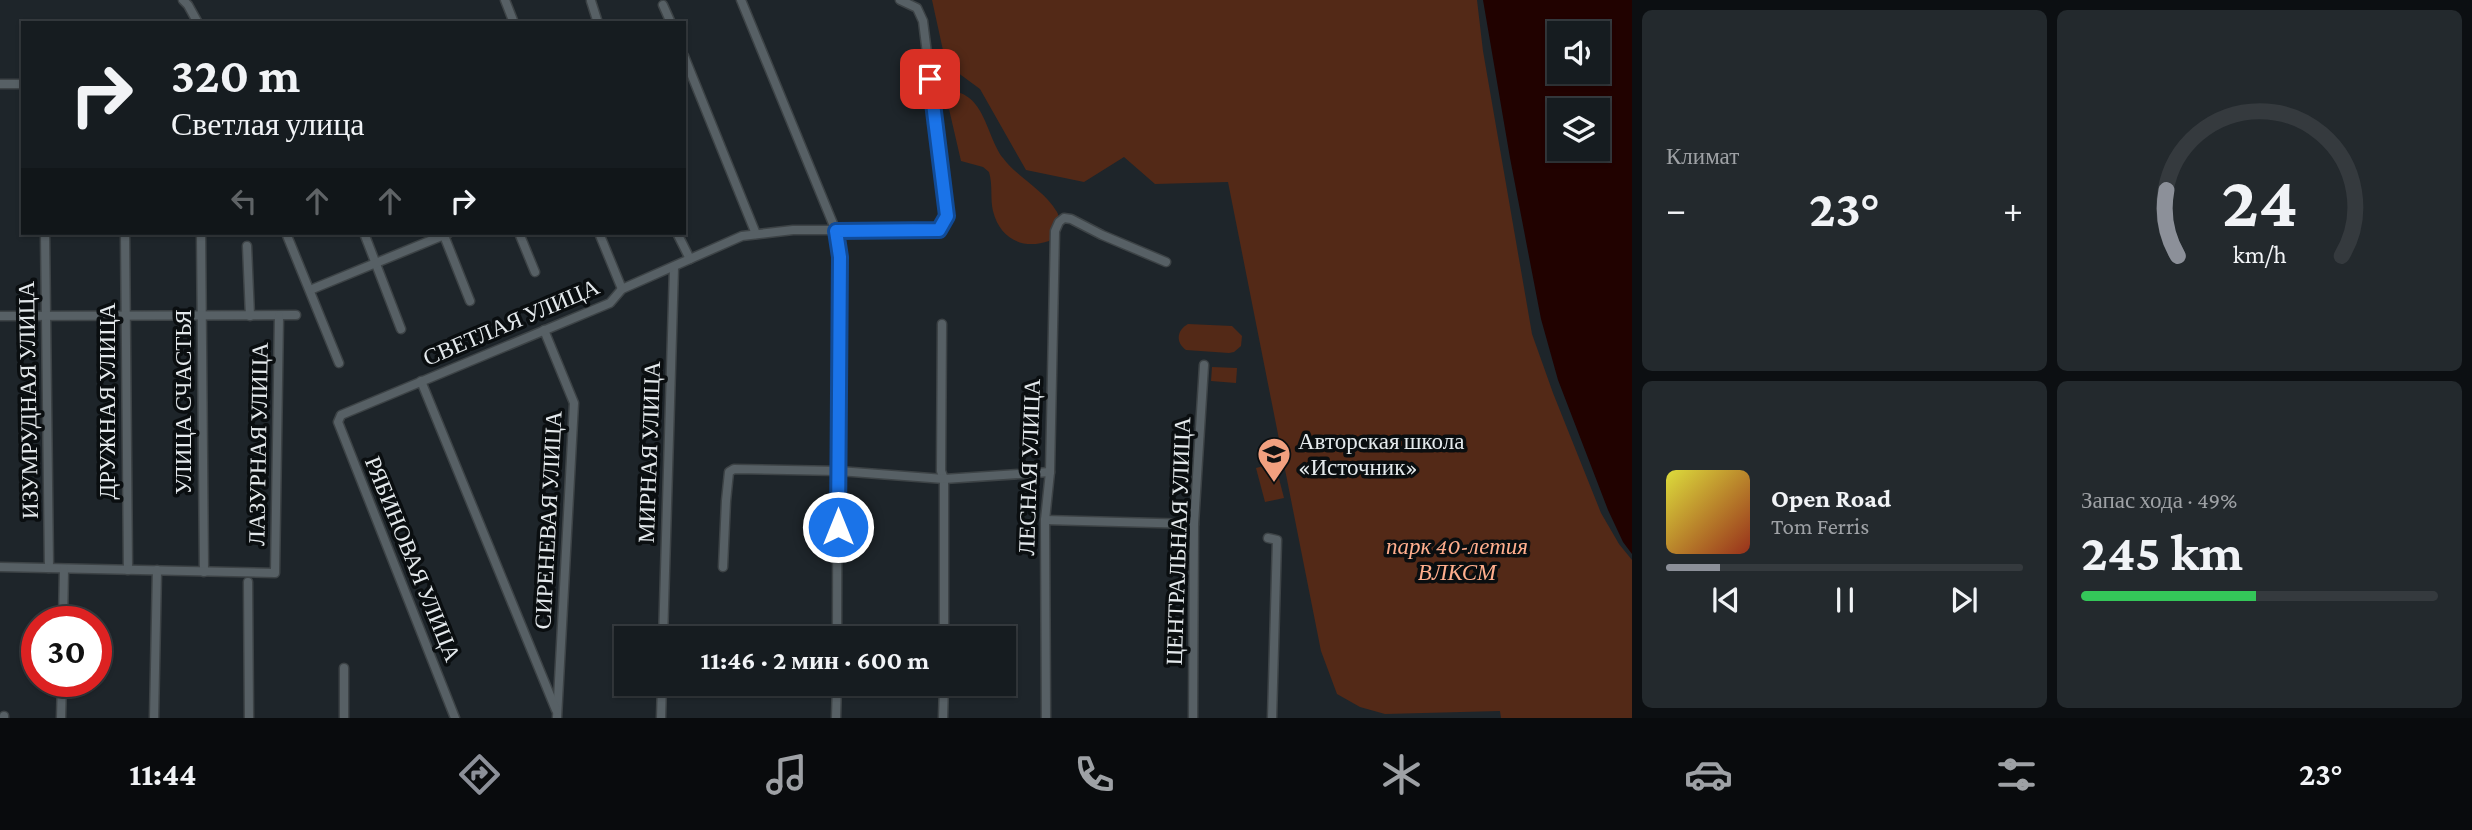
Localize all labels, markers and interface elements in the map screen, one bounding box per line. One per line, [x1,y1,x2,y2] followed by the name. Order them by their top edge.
[1547,21,1610,161] map controls
[1547,21,1610,84] button: sound
[171,48,300,103] text: 320 m
[56,49,147,140] icon: right
[900,49,960,109] pin
[911,60,949,98] icon: arrive
[1547,98,1610,161] button: layers
[171,106,365,142] text: Светлая улица
[1666,143,1739,169] text: Климат
[2221,162,2298,243] text: 24
[1809,179,1880,237] text: 23°
[225,182,263,220] icon: left
[298,182,336,220] icon: ahead
[371,182,409,220] icon: ahead
[444,182,482,220] icon: right
[1666,188,1686,230] text: −
[2003,188,2023,230] text: +
[2233,241,2286,268] text: km/h
[419,273,603,371] street label: СВЕТЛАЯ УЛИЦА
[13,280,43,519] street label: ИЗУМРУДНАЯ УЛИЦА
[94,302,120,499] street label: ДРУЖНАЯ УЛИЦА
[170,309,196,495] street label: УЛИЦА СЧАСТЬЯ
[243,342,273,546] street label: ЛАЗУРНАЯ УЛИЦА
[633,360,665,543] street label: МИРНАЯ УЛИЦА
[1013,378,1045,556] street label: ЛЕСНАЯ УЛИЦА
[529,410,567,630] street label: СИРЕНЕВАЯ УЛИЦА
[1161,416,1195,666] street label: ЦЕНТРАЛЬНАЯ УЛИЦА
[1298,428,1464,480] place label: Авторская школа «Источник»
[1255,435,1293,484] school or university icon: Авторская школа «Источник»
[360,453,466,666] street label: РЯБИНОВАЯ УЛИЦА
[1771,484,1891,513] text: Open Road
[2081,487,2237,513] text: Запас хода · 49%
[801,490,875,564] position arrow
[1771,513,1869,539] text: Tom Ferris
[2081,523,2243,581] text: 245 km
[1386,533,1528,585] park label: парк 40-летия ВЛКСМ
[1707,581,1745,619] icon: previous
[1826,581,1864,619] icon: pause
[1945,581,1983,619] icon: next
[21,606,112,697] speed limit sign: 30
[701,646,929,675] text: 11:46 · 2 мин · 600 m
[455,750,504,799] icon: directions
[762,750,811,799] icon: music
[1070,750,1119,799] icon: phone
[1377,750,1426,799] icon: climate
[1684,750,1733,799] icon: car
[1992,750,2041,799] icon: filters
[129,756,197,792] text: 11:44
[2299,756,2343,792] text: 23°

